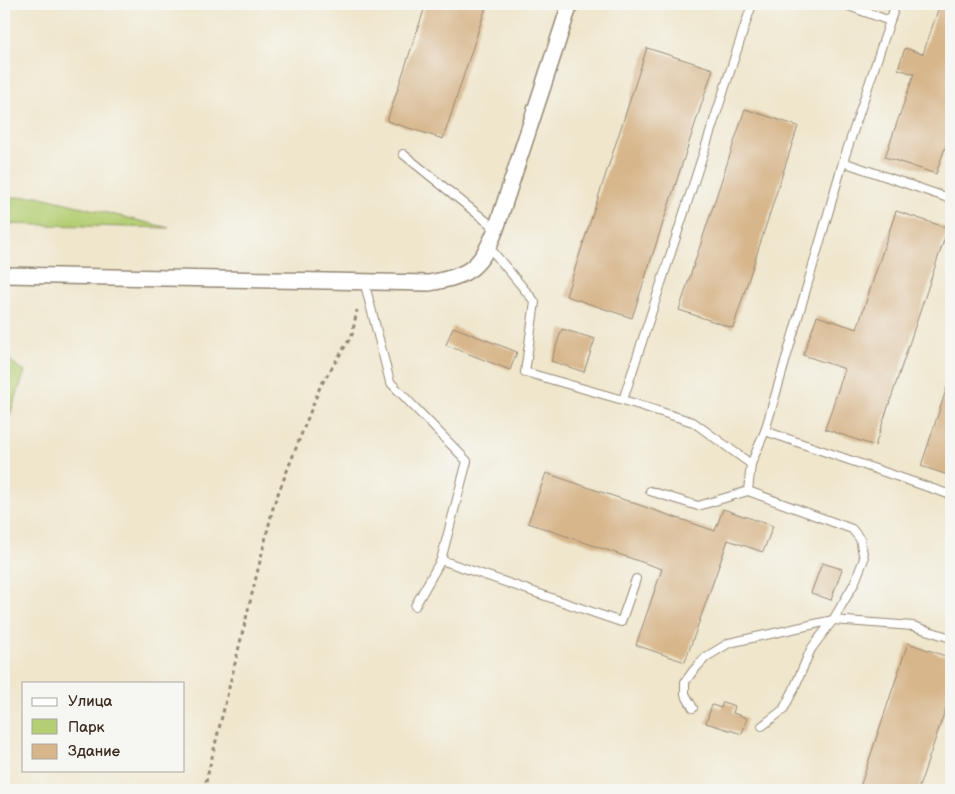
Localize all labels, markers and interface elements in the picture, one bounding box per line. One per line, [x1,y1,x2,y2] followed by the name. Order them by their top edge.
[22,682,185,772] legend
[68,692,113,711] text: Улица
[68,718,105,737] text: Парк
[68,742,120,761] text: Здание

